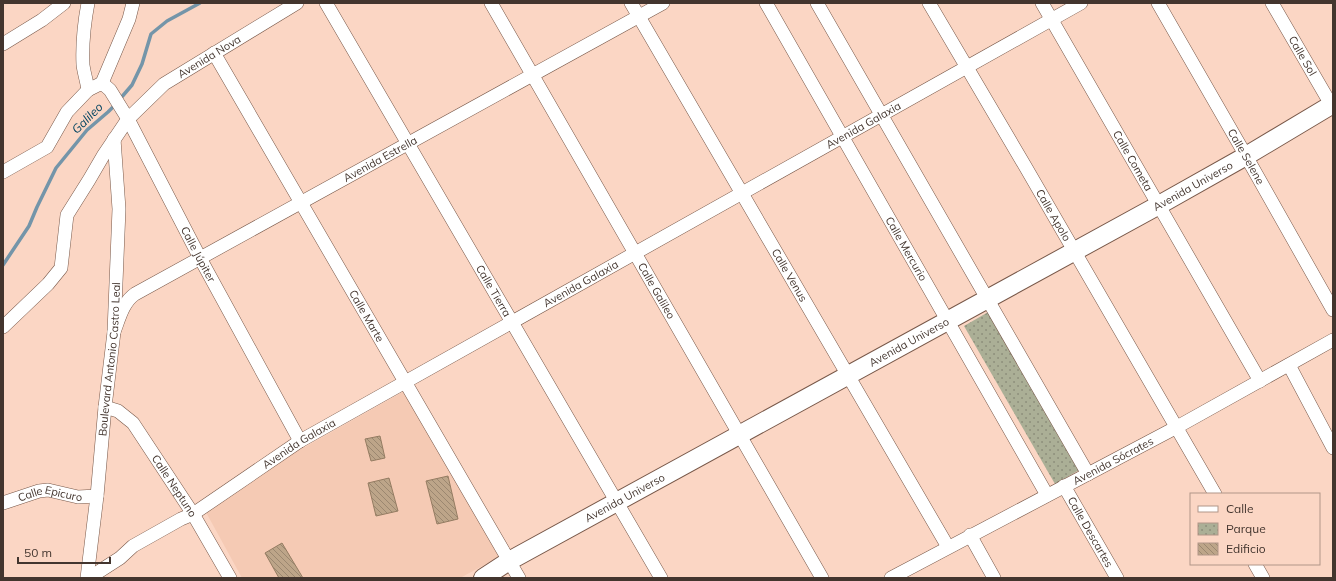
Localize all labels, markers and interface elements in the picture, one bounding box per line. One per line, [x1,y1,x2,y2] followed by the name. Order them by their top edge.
[175,32,243,81] street label: Avenida Nova
[1286,33,1320,78] street label: Calle Sol
[68,99,106,137] water label: Galileo
[823,99,903,152] street label: Avenida Galaxia
[1225,126,1268,187] street label: Calle Selene
[1110,128,1156,193] street label: Calle Cometa
[341,133,419,185] street label: Avenida Estrella
[1151,158,1235,214] street label: Avenida Universo
[1033,187,1074,244] street label: Calle Apolo
[882,214,930,284] street label: Calle Mercurio
[178,224,219,284] street label: Calle Júpiter
[769,246,811,304] street label: Calle Venus
[541,257,621,310] street label: Avenida Galaxia
[635,260,678,321] street label: Calle Galileo
[473,262,514,319] street label: Calle Tierra
[95,282,123,437] street label: Boulevard Antonio Castro Leal
[346,287,387,345] street label: Calle Marte
[866,314,951,370] street label: Avenida Universo
[260,415,338,472] street label: Avenida Galaxia
[1070,434,1156,488] street label: Avenida Sócrates
[149,452,200,520] street label: Calle Neptuno
[582,470,667,525] street label: Avenida Universo
[16,483,82,505] street label: Calle Epicuro
[1190,493,1320,565] legend
[1065,494,1116,570] street label: Calle Descartes
[1226,501,1253,516] text: Calle
[1226,521,1266,536] text: Parque
[18,539,110,565] scale bar
[1226,541,1266,556] text: Edificio
[24,545,52,560] text: 50 m

